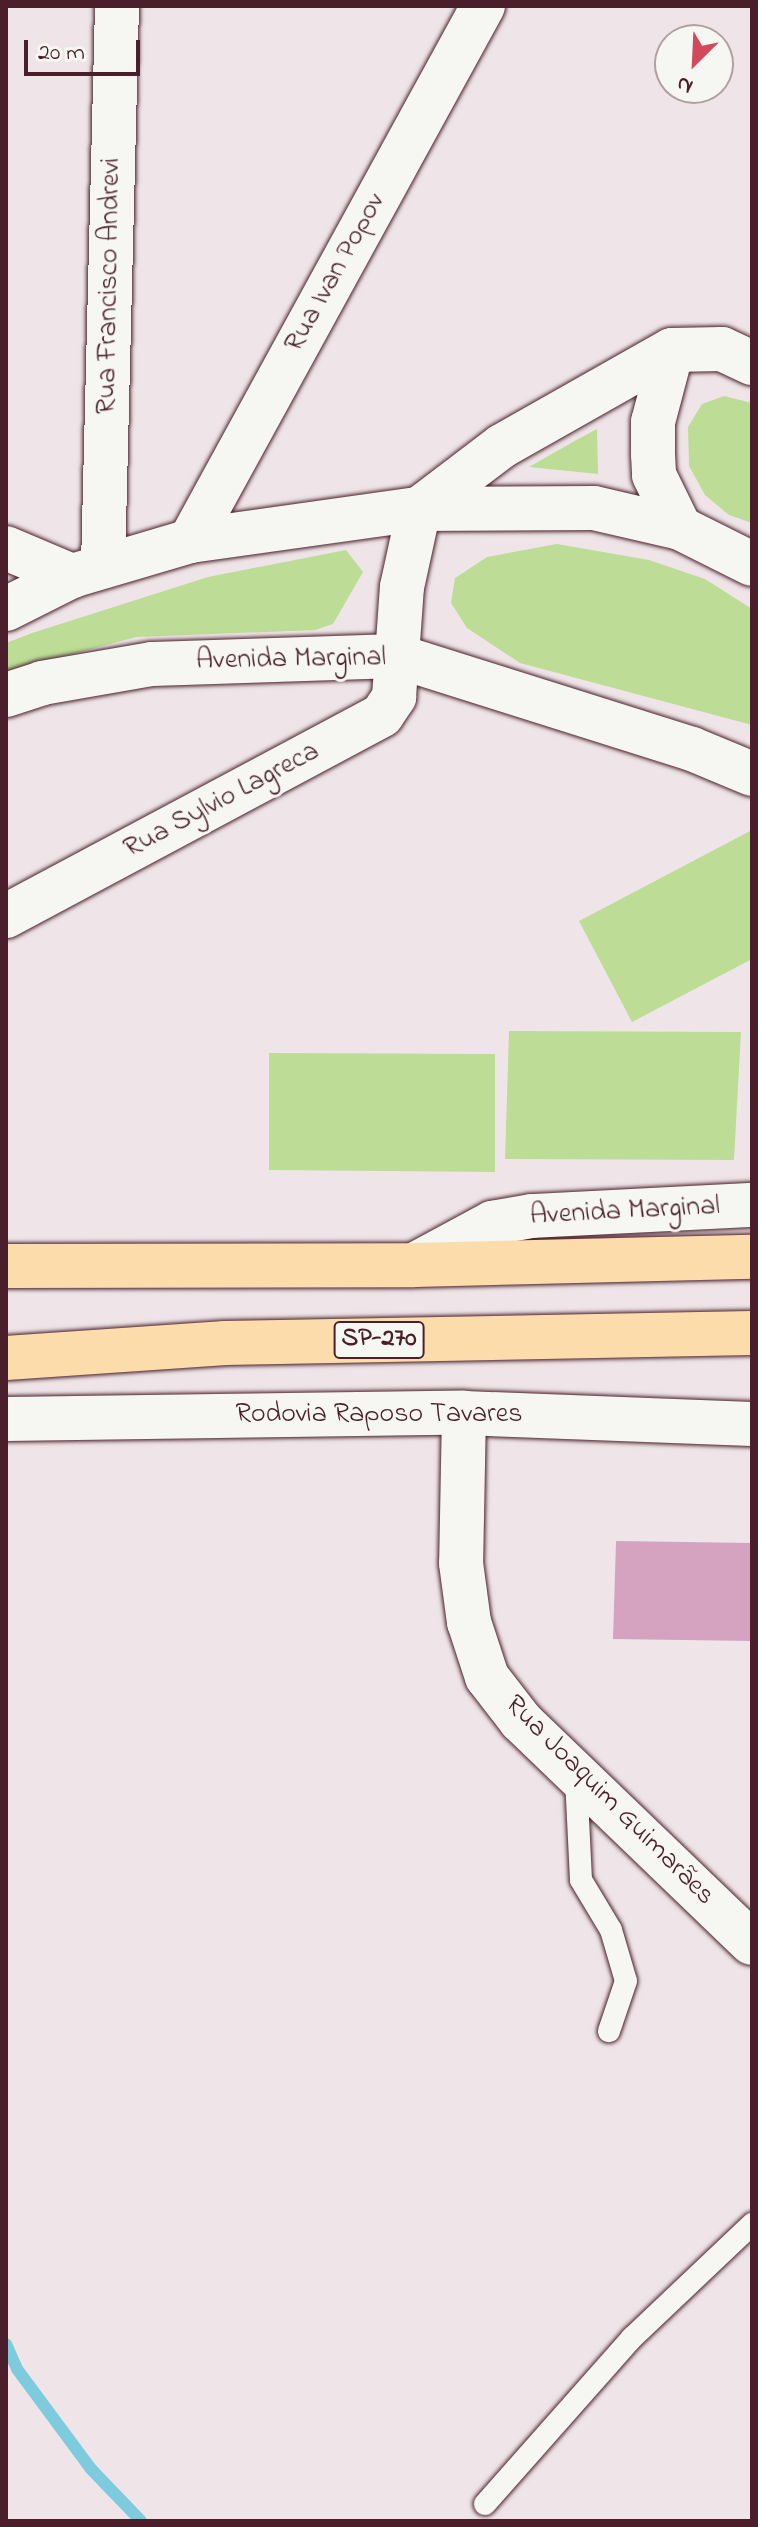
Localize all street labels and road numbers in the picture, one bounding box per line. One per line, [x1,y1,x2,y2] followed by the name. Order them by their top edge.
[91,157,129,415] street label: Rua Francisco Andrevi
[279,188,393,358] street label: Rua Ivan Popov
[196,642,386,678] street label: Avenida Marginal
[119,735,325,867] street label: Rua Sylvio Lagreca
[529,1190,721,1234] street label: Avenida Marginal
[333,1318,425,1362] road number: SP-270
[235,1398,523,1432] street label: Rodovia Raposo Tavares
[497,1689,721,1913] street label: Rua Joaquim Guimarães

